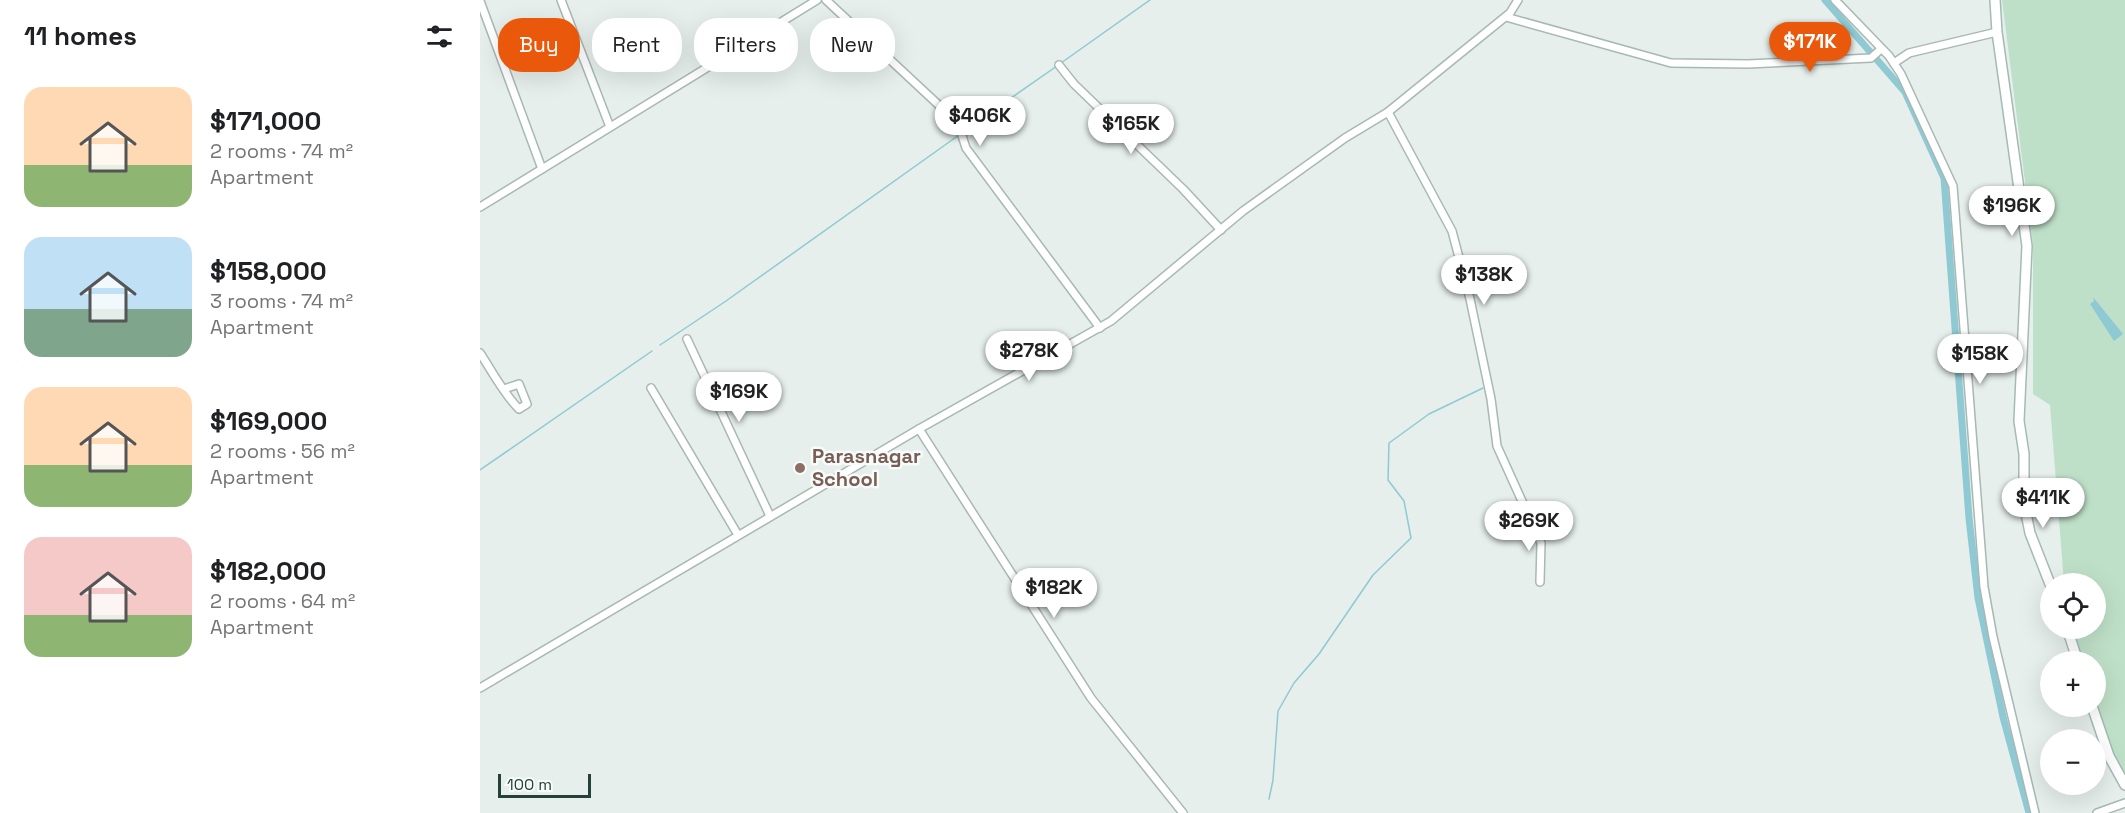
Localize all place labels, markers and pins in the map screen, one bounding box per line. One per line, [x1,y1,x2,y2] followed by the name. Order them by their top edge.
[1768,22,1852,73] pin: $171K
[938,96,1022,147] pin: $406K
[1089,104,1173,155] pin: $165K
[1970,186,2054,237] pin: $196K
[1442,255,1526,306] pin: $138K
[987,331,1071,382] pin: $278K
[1938,334,2022,385] pin: $158K
[697,372,781,423] pin: $169K
[812,443,921,492] place label: Parasnagar School
[793,461,807,475] marker: Parasnagar School
[2001,478,2085,529] pin: $411K
[1487,501,1571,552] pin: $269K
[1012,568,1096,619] pin: $182K

